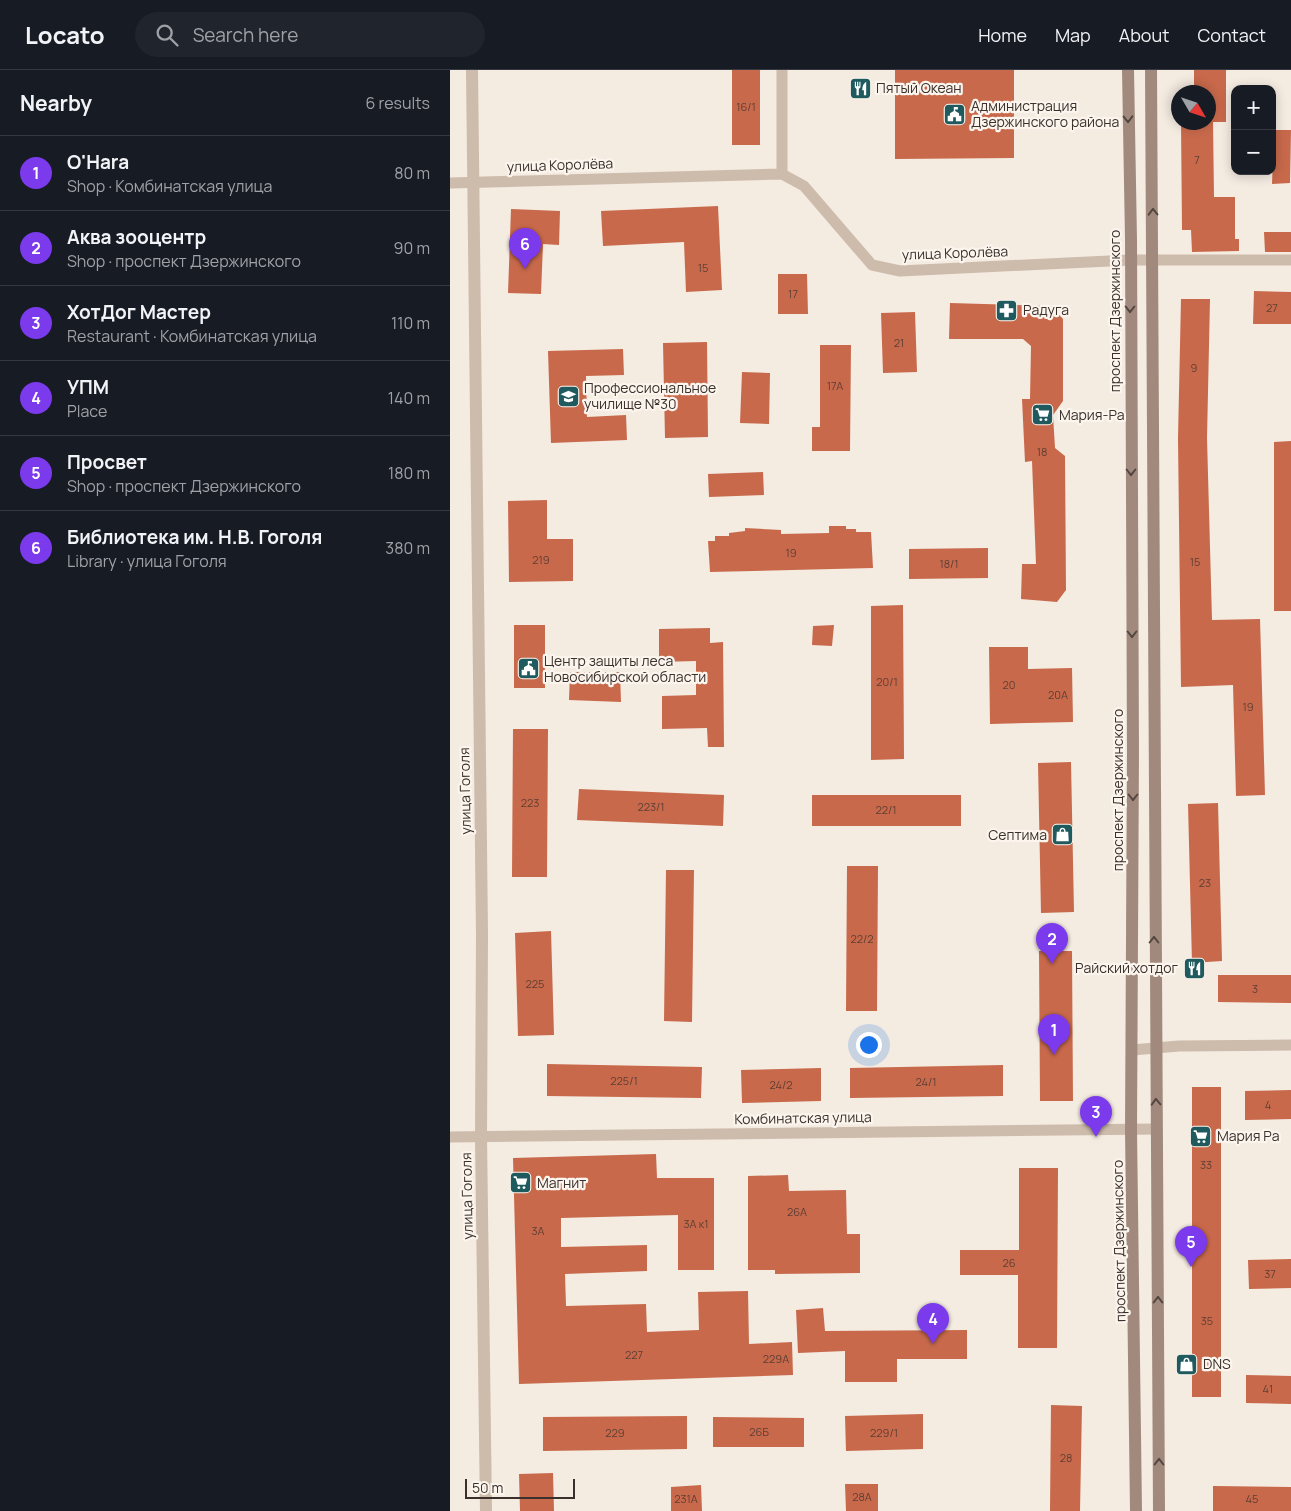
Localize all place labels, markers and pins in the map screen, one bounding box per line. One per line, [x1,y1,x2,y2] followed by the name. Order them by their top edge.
[848,76,872,100] restaurant icon: Пятый Океан
[876,78,962,97] place label: Пятый Океан
[971,96,1119,131] place label: Администрация Дзержинского района
[943,102,967,126] public building icon: Администрация Дзержинского района
[509,228,541,269] pin: 6
[995,298,1019,322] pharmacy icon: Радуга
[1023,300,1069,319] place label: Радуга
[584,378,716,413] place label: Профессиональное училище №30
[556,384,580,408] school or university icon: Профессиональное училище №30
[1031,403,1055,427] supermarket icon: Мария-Ра
[1059,405,1125,424] place label: Мария-Ра
[544,651,706,686] place label: Центр защиты леса Новосибирской области
[516,657,540,681] public building icon: Центр защиты леса Новосибирской области
[1051,823,1075,847] shop icon: Септима
[988,825,1047,844] place label: Септима
[1036,923,1068,964] pin: 2
[1182,956,1206,980] restaurant icon: Райский хотдог
[1075,958,1178,977] place label: Райский хотдог
[1038,1014,1070,1055] pin: 1
[1080,1096,1112,1137] pin: 3
[1189,1124,1213,1148] supermarket icon: Мария Ра
[1217,1126,1280,1145] place label: Мария Ра
[509,1171,533,1195] supermarket icon: Магнит
[537,1173,586,1192] place label: Магнит
[1175,1226,1207,1267] pin: 5
[917,1303,949,1344] pin: 4
[1175,1352,1199,1376] shop icon: DNS
[1203,1354,1231,1373] place label: DNS

